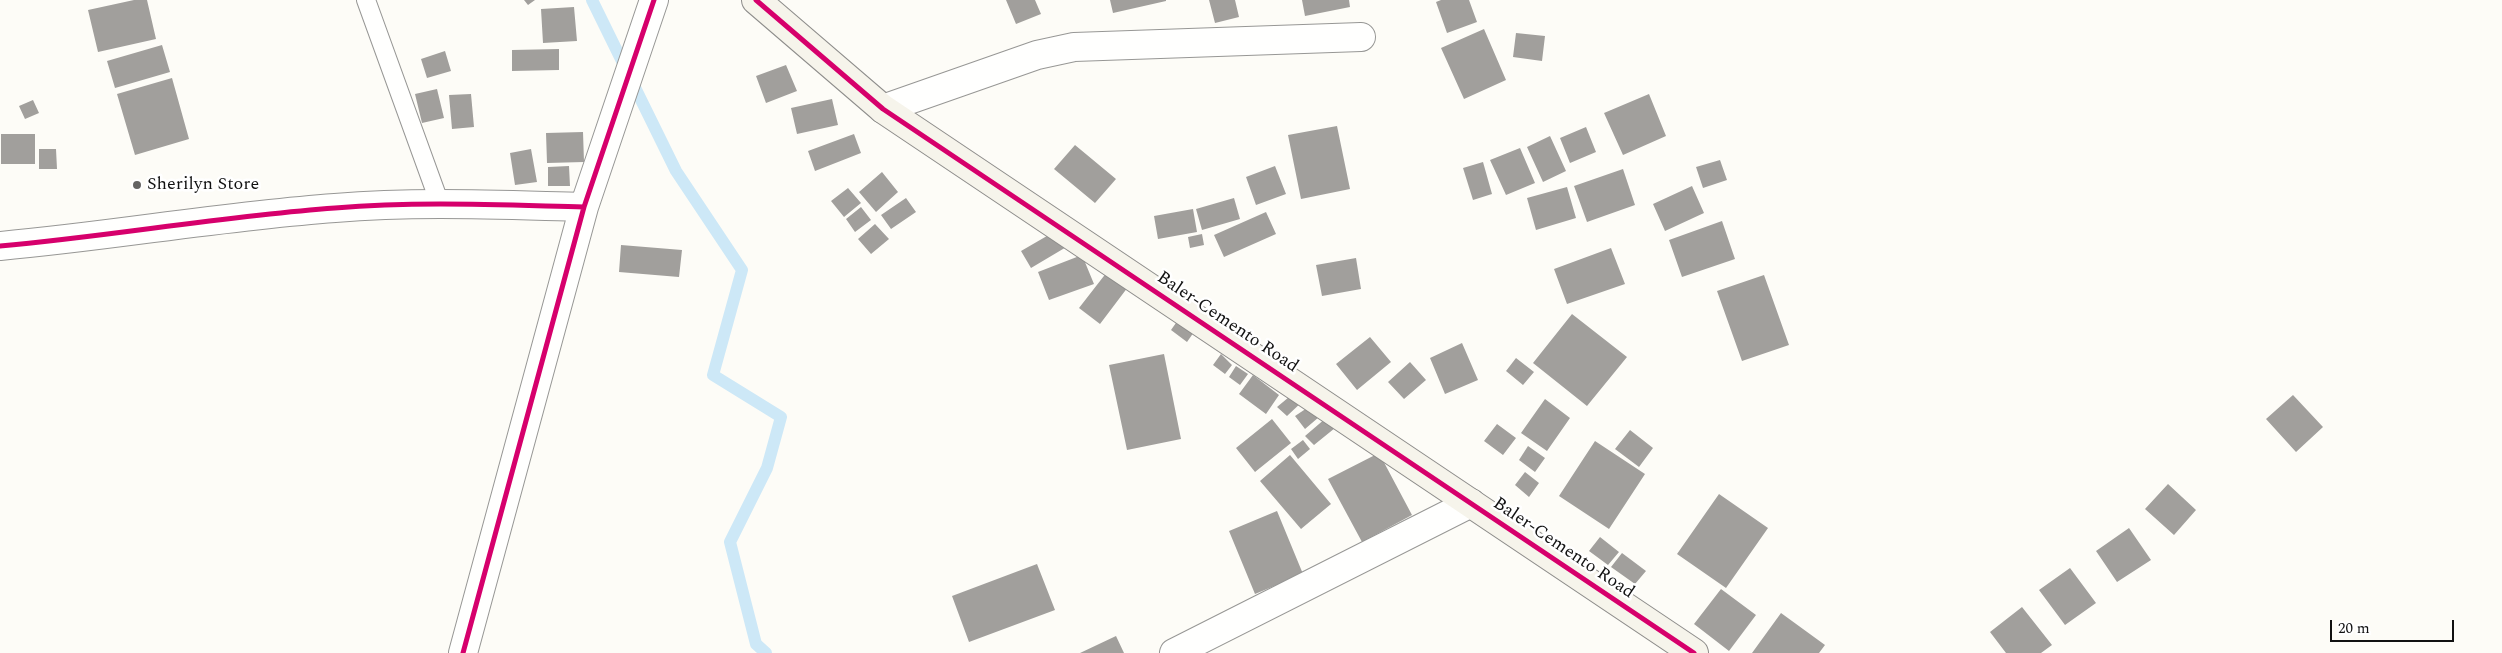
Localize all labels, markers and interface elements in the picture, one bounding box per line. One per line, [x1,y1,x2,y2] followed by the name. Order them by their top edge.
[147,174,259,196] place label: Sherilyn Store
[131,179,143,191] marker: Sherilyn Store
[1152,268,1302,378] street label: Baler-Cemento Road
[1488,494,1638,604] street label: Baler-Cemento Road
[2332,610,2456,642] scale bar
[2338,617,2370,640] text: 20 m

